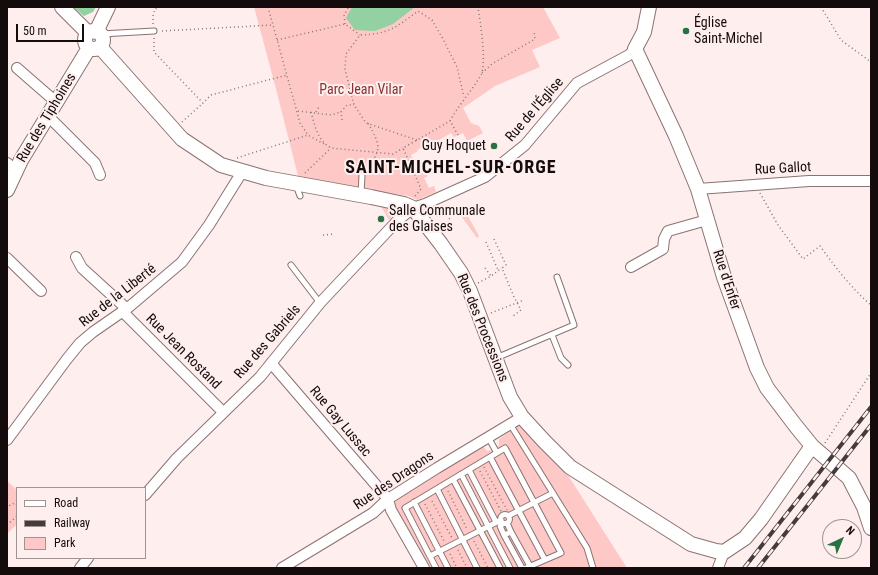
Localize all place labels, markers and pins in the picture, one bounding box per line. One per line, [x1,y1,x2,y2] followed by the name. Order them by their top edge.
[694,15,762,48] place label: Église Saint-Michel
[681,26,691,36] marker: Église Saint-Michel
[422,138,486,154] place label: Guy Hoquet
[489,141,499,151] marker: Guy Hoquet
[389,203,485,236] place label: Salle Communale des Glaises
[376,214,386,224] marker: Salle Communale des Glaises

